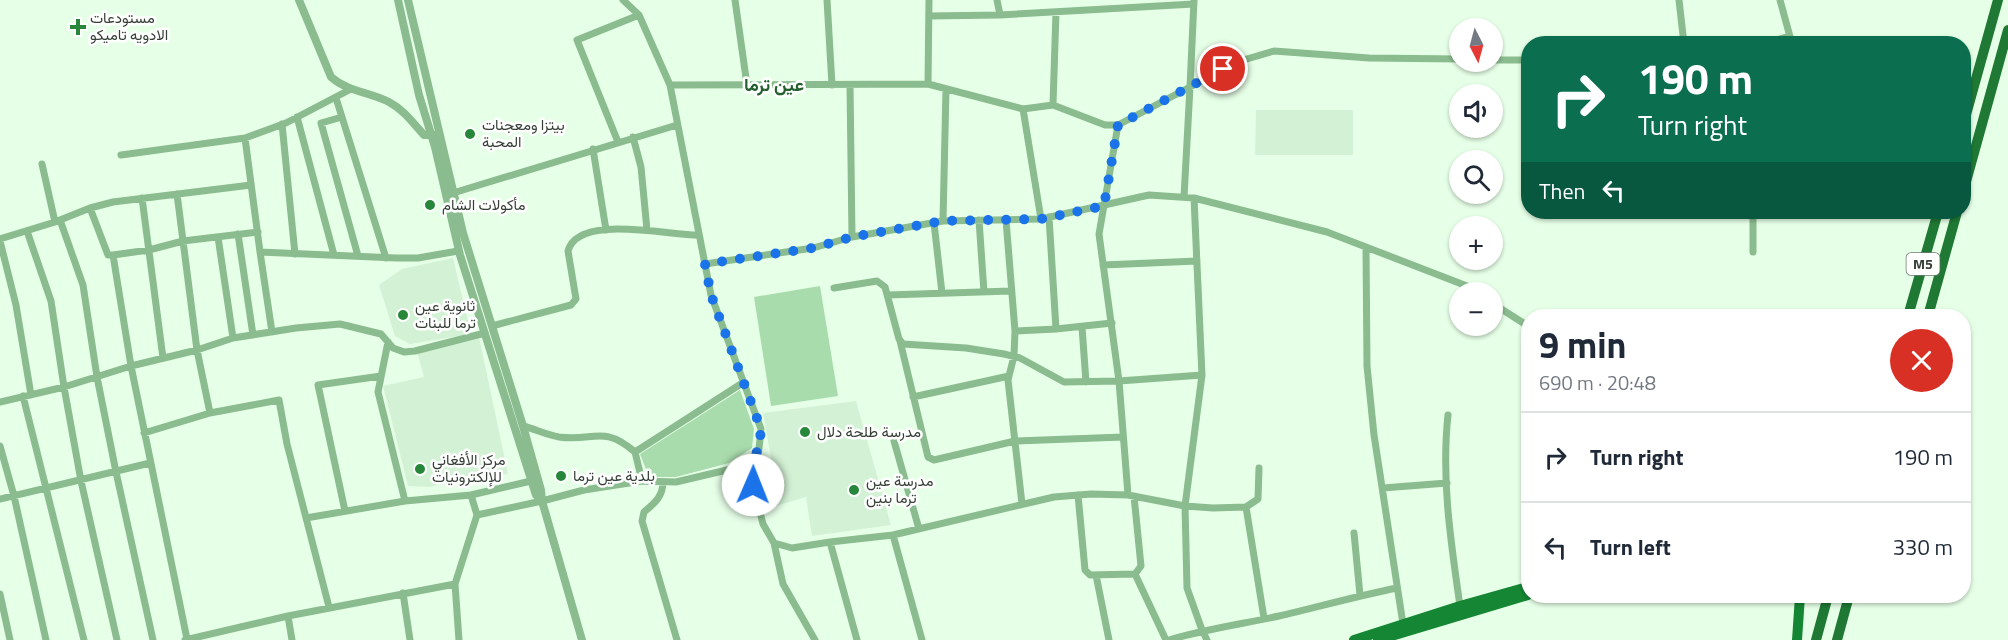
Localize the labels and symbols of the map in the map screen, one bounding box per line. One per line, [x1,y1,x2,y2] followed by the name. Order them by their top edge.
[90,6,168,46] place label: مستودعات الادويه تاميكو
[1449,18,1503,72] north arrow
[71,20,85,34] marker: مستودعات الادويه تاميكو
[1197,43,1248,94] pin
[744,71,804,98] district label: عين ترما
[482,113,565,153] place label: بيتزا ومعجنات المحبة
[463,127,477,141] marker: بيتزا ومعجنات المحبة
[442,193,526,216] place label: مأكولات الشام
[423,198,437,212] marker: مأكولات الشام
[1906,253,1940,275] road number: M5
[415,294,476,334] place label: ثانوية عين ترما للبنات
[396,308,410,322] marker: ثانوية عين ترما للبنات
[817,420,921,443] place label: مدرسة طلحة دلال
[798,425,812,439] marker: مدرسة طلحة دلال
[432,448,506,488] place label: مركز الأفغاني للإلكترونيات
[721,453,785,517] position arrow
[413,462,427,476] marker: مركز الأفغاني للإلكترونيات
[573,464,655,487] place label: بلدية عين ترما
[554,469,568,483] marker: بلدية عين ترما
[866,469,933,509] place label: مدرسة عين ترما بنين
[847,483,861,497] marker: مدرسة عين ترما بنين

